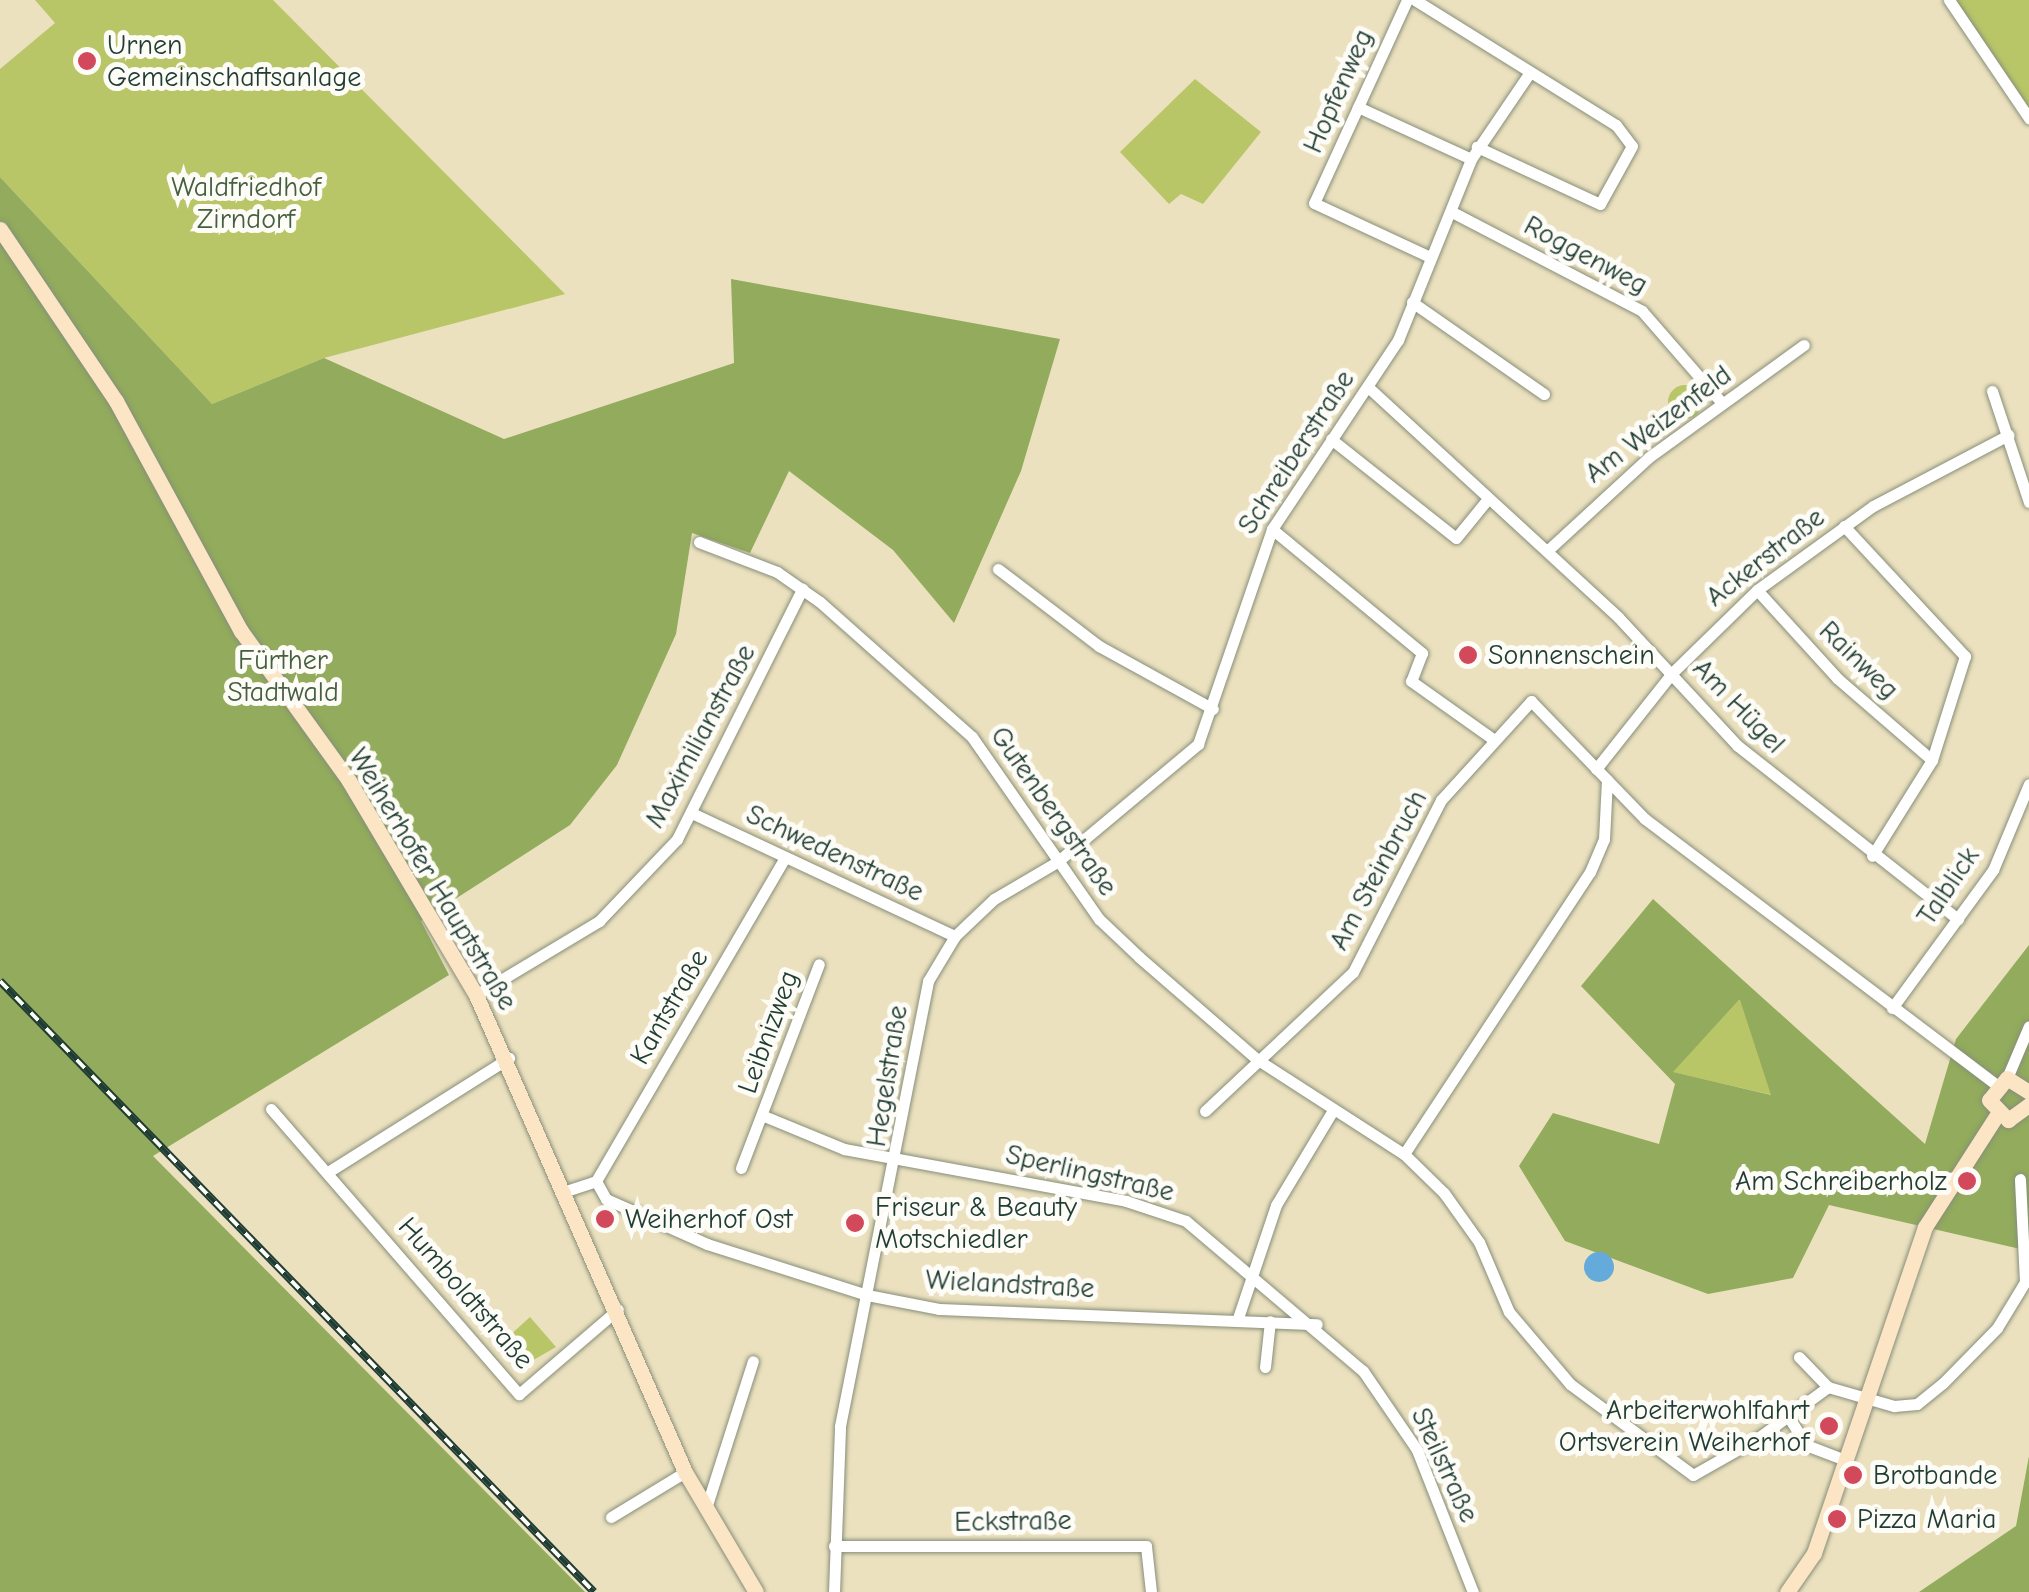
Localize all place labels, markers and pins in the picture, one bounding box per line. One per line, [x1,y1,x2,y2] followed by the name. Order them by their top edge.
[107,28,361,94] place label: Urnen Gemeinschaftsanlage
[76,50,98,72] marker: Urnen Gemeinschaftsanlage
[1488,638,1655,672] place label: Sonnenschein
[1457,644,1479,666] marker: Sonnenschein
[1735,1164,1947,1198] place label: Am Schreiberholz
[1956,1170,1978,1192] marker: Am Schreiberholz
[875,1190,1077,1256] place label: Friseur & Beauty Motschiedler
[625,1202,792,1236] place label: Weiherhof Ost
[594,1208,616,1230] marker: Weiherhof Ost
[844,1212,866,1234] marker: Friseur & Beauty Motschiedler
[1559,1393,1809,1459] place label: Arbeiterwohlfahrt Ortsverein Weiherhof
[1818,1415,1840,1437] marker: Arbeiterwohlfahrt Ortsverein Weiherhof
[1873,1458,1997,1492] place label: Brotbande
[1842,1464,1864,1486] marker: Brotbande
[1857,1502,1996,1536] place label: Pizza Maria
[1826,1508,1848,1530] marker: Pizza Maria

